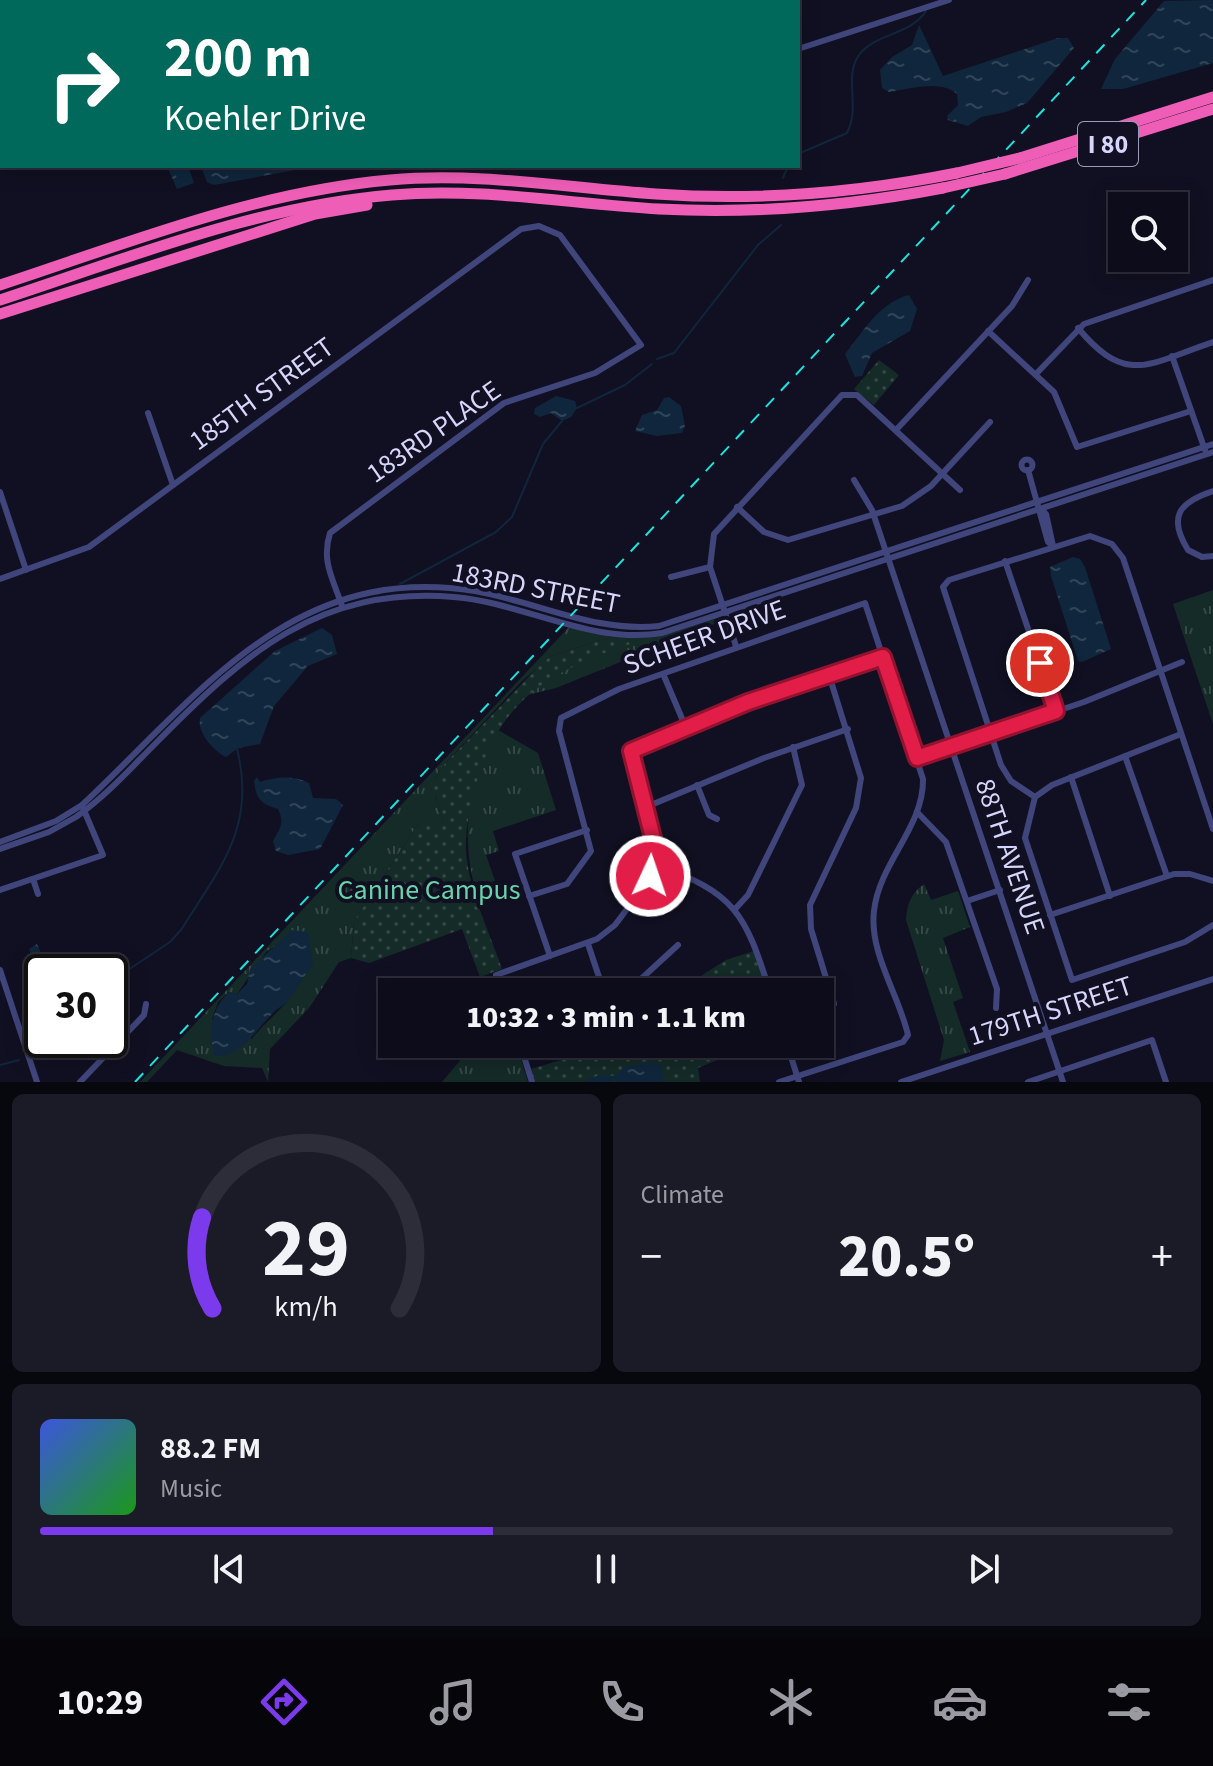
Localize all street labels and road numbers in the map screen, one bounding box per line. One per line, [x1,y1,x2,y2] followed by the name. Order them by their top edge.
[1078,122,1138,166] road number: I 80
[181,328,342,460] street label: 185TH STREET
[358,371,509,493] street label: 183RD PLACE
[448,552,623,624] street label: 183RD STREET
[618,589,791,685] street label: SCHEER DRIVE
[965,773,1055,939] street label: 88TH AVENUE
[963,966,1138,1056] street label: 179TH STREET

